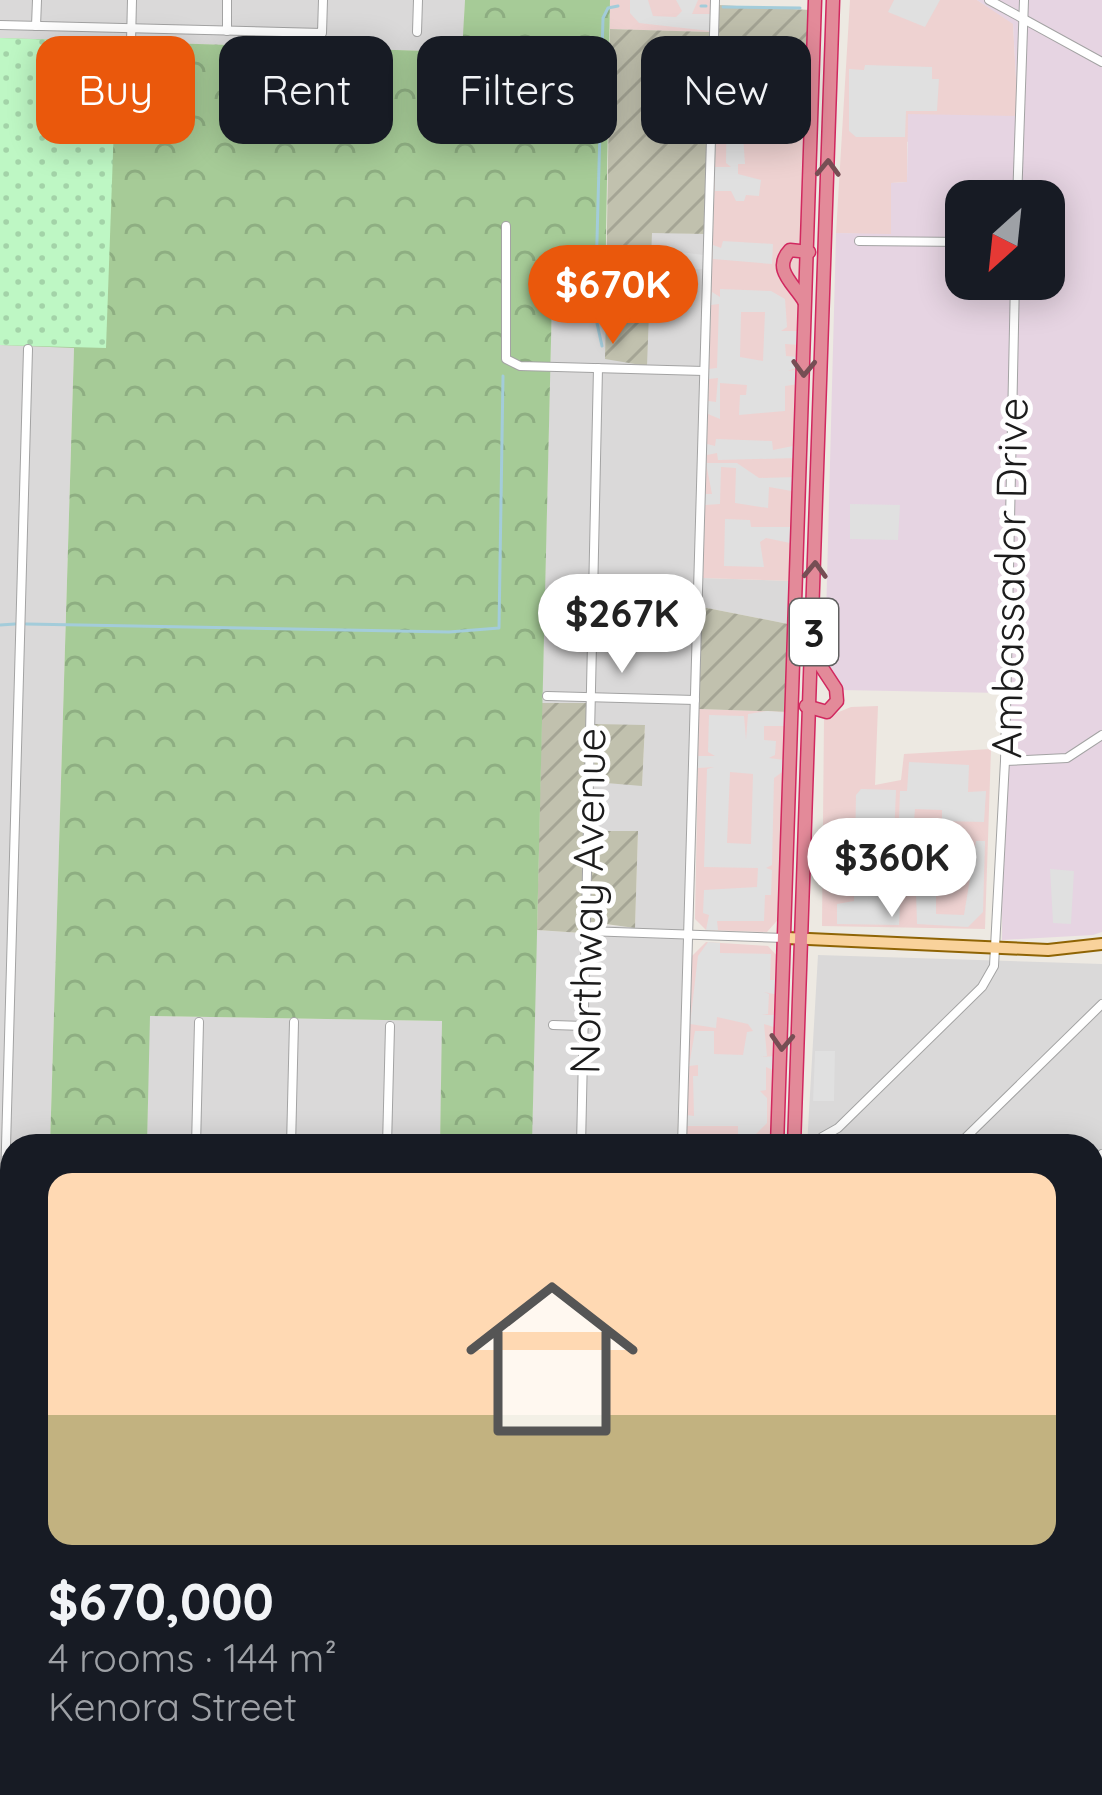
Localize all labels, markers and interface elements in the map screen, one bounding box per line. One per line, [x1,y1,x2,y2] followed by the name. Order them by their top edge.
[36,36,195,144] chip: Buy
[219,36,393,144] chip: Rent
[417,36,617,144] chip: Filters
[641,36,811,144] chip: New
[814,158,840,177] one-way arrow
[945,180,1065,300] north arrow
[945,180,1065,300] map controls
[529,245,697,347] pin: $670K
[555,259,671,308] text: $670K
[791,359,817,378] one-way arrow
[979,397,1039,759] street label: Ambassador Drive
[802,560,828,579] one-way arrow
[538,574,706,676] pin: $267K
[565,588,679,637] text: $267K
[790,599,838,665] road number: 3
[557,727,617,1075] street label: Northway Avenue
[808,818,976,920] pin: $360K
[834,832,950,881] text: $360K
[769,1033,795,1052] one-way arrow
[444,1251,660,1467] icon: home
[48,1569,274,1633] text: $670,000
[48,1633,337,1682] text: 4 rooms · 144 m²
[48,1682,297,1731] text: Kenora Street

